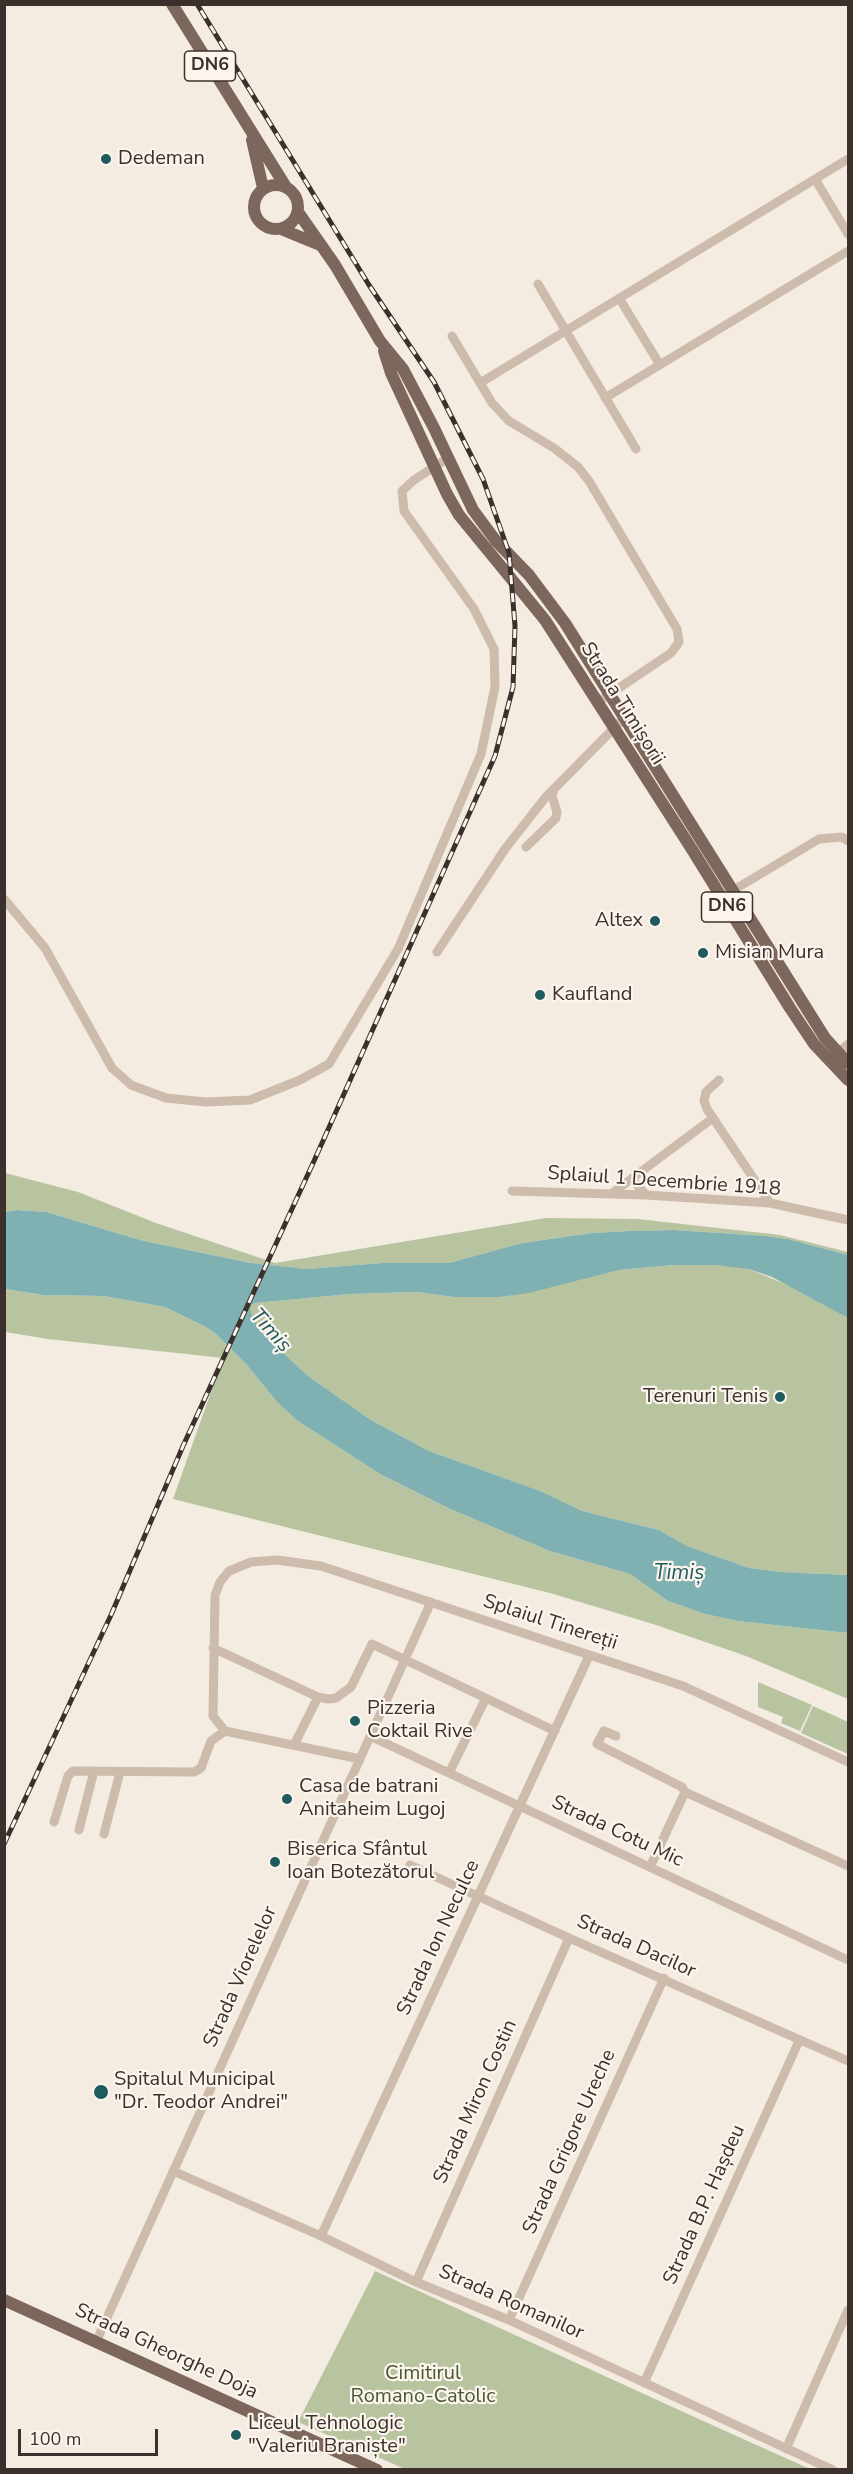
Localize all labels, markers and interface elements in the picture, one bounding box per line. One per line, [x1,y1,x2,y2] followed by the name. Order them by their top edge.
[184,51,236,81] road number: DN6
[118,147,205,171] place label: Dedeman
[99,152,113,166] marker: Dedeman
[575,638,669,770] street label: Strada Timișorii
[702,892,752,922] road number: DN6
[595,909,643,933] place label: Altex
[648,914,662,928] marker: Altex
[715,941,824,965] place label: Misian Mura
[696,946,710,960] marker: Misian Mura
[552,983,633,1007] place label: Kaufland
[533,988,547,1002] marker: Kaufland
[546,1162,782,1202] street label: Splaiul 1 Decembrie 1918
[244,1304,296,1358] water label: Timiș
[643,1385,768,1409] place label: Terenuri Tenis
[773,1390,787,1404] marker: Terenuri Tenis
[654,1561,704,1587] water label: Timiș
[480,1590,620,1656] street label: Splaiul Tinereții
[367,1697,473,1744] place label: Pizzeria Coktail Rive
[348,1714,362,1728] marker: Pizzeria Coktail Rive
[299,1775,446,1822] place label: Casa de batrani Anitaheim Lugoj
[547,1791,687,1873] street label: Strada Cotu Mic
[280,1792,294,1806] marker: Casa de batrani Anitaheim Lugoj
[287,1838,434,1885] place label: Biserica Sfântul Ioan Botezătorul
[268,1855,282,1869] marker: Biserica Sfântul Ioan Botezătorul
[393,1857,485,2019] street label: Strada Ion Neculce
[199,1903,283,2051] street label: Strada Viorelelor
[573,1910,699,1984] street label: Strada Dacilor
[429,2016,523,2188] street label: Strada Miron Costin
[518,2046,622,2238] street label: Strada Grigore Ureche
[114,2068,288,2115] place label: Spitalul Municipal "Dr. Teodor Andrei"
[92,2083,110,2101] marker: Spitalul Municipal "Dr. Teodor Andrei"
[659,2121,751,2289] street label: Strada B.P. Hașdeu
[435,2260,587,2346] street label: Strada Romanilor
[71,2299,261,2405] street label: Strada Gheorghe Doja
[351,2362,495,2409] park label: Cimitirul Romano-Catolic
[248,2412,406,2459] place label: Liceul Tehnologic "Valeriu Braniște"
[21,2417,160,2455] scale bar
[29,2427,81,2451] text: 100 m
[229,2428,243,2442] marker: Liceul Tehnologic "Valeriu Braniște"

